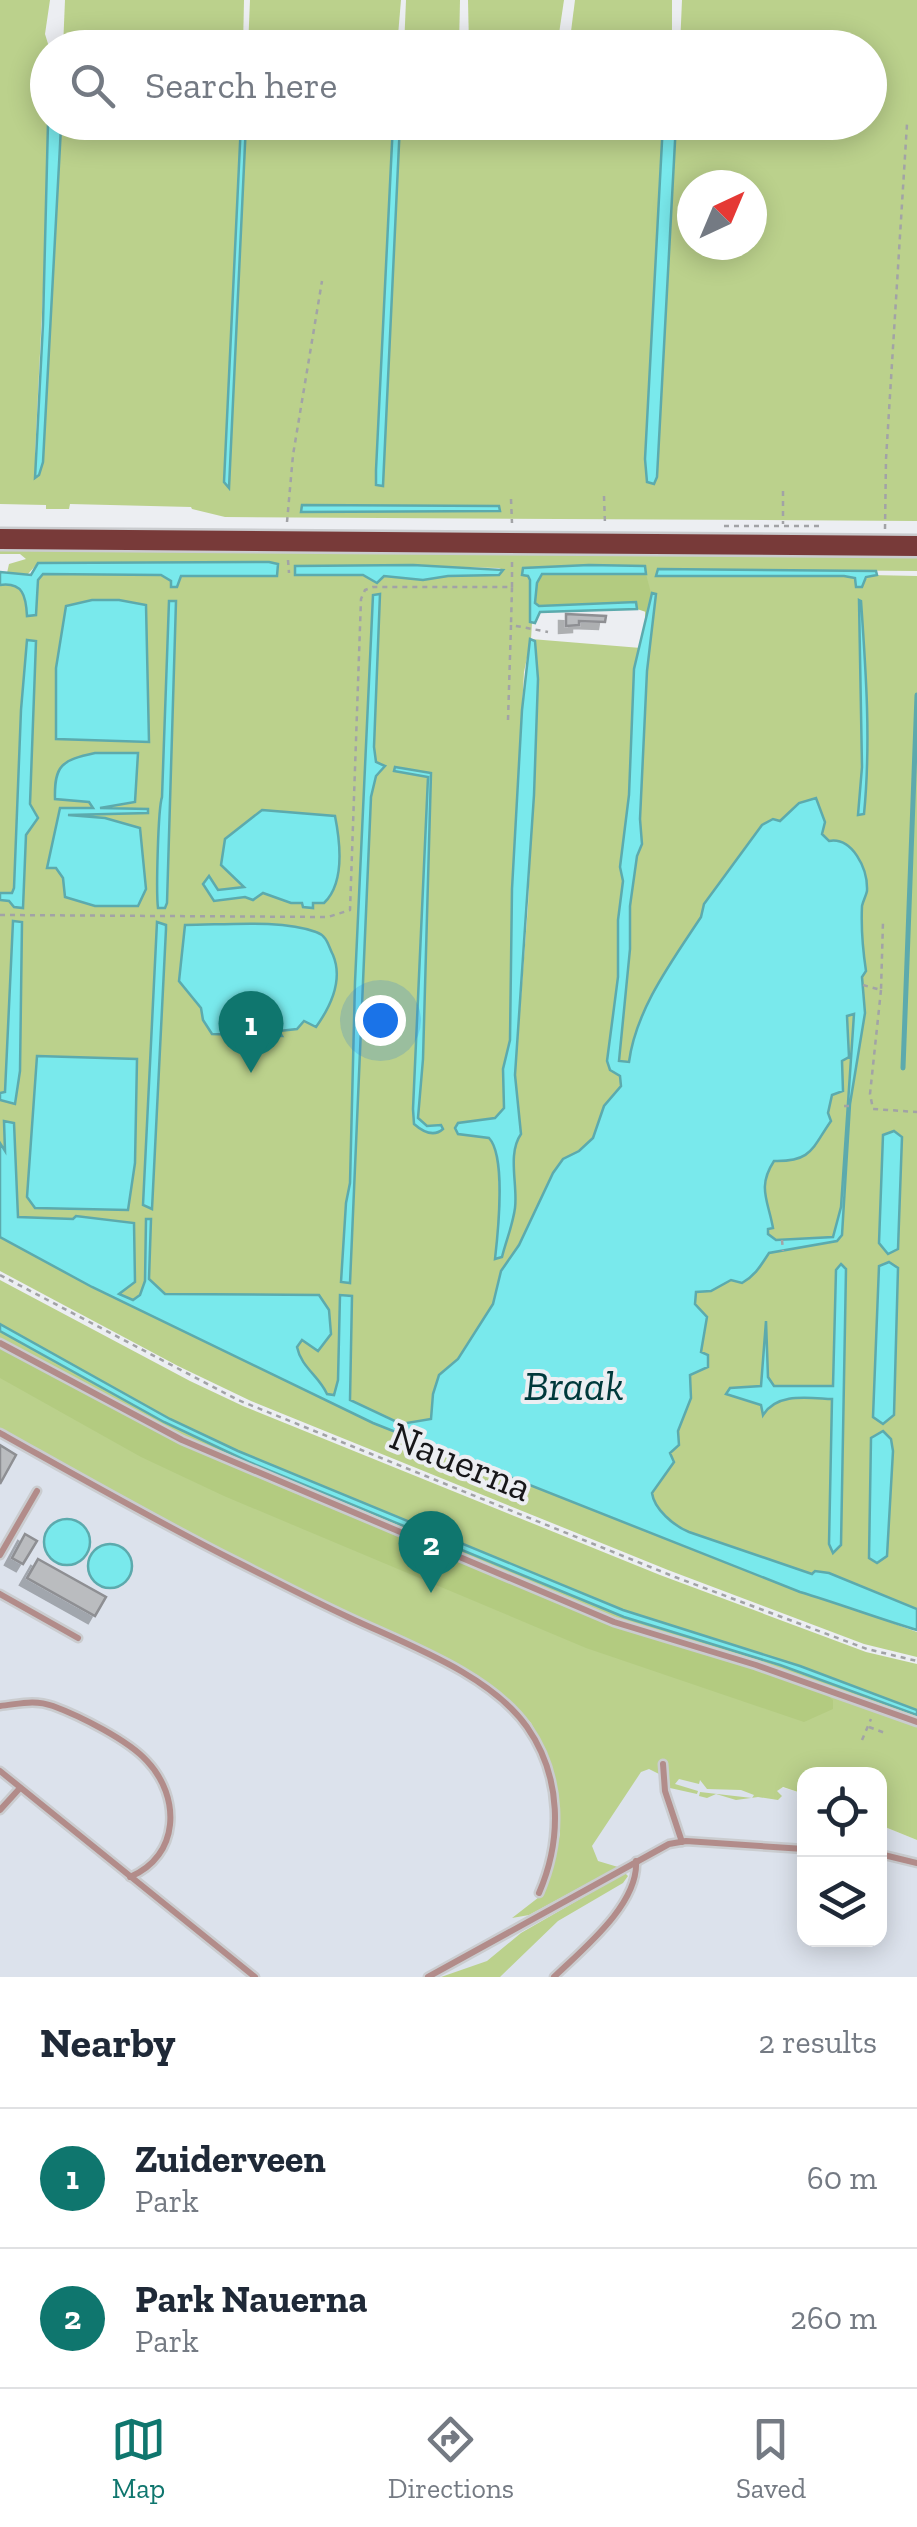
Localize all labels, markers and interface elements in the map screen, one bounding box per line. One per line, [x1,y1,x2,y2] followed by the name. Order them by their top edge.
[30,30,887,140] search box
[65,58,120,113] icon: search
[145,62,337,108] text: Search here
[677,170,767,260] north arrow
[218,990,284,1073] pin: 1
[355,995,406,1046] your location
[524,1360,624,1411] water label: Braak
[383,1411,539,1511] street label: Nauerna
[398,1510,464,1593] pin: 2
[797,1767,887,1947] map controls
[797,1767,887,1857] button: locate
[797,1857,887,1947] button: layers
[40,2017,176,2068] text: Nearby
[758,2023,877,2061] text: 2 results
[135,2136,326,2182] text: Zuiderveen
[66,2159,79,2197] text: 1
[807,2159,877,2197] text: 60 m
[135,2182,199,2220] text: Park
[135,2276,368,2322] text: Park Nauerna
[64,2299,81,2337] text: 2
[790,2299,877,2337] text: 260 m
[135,2322,199,2360] text: Park
[111,2412,166,2505] tab: Map
[388,2412,514,2505] tab: Directions
[736,2412,806,2505] tab: Saved

